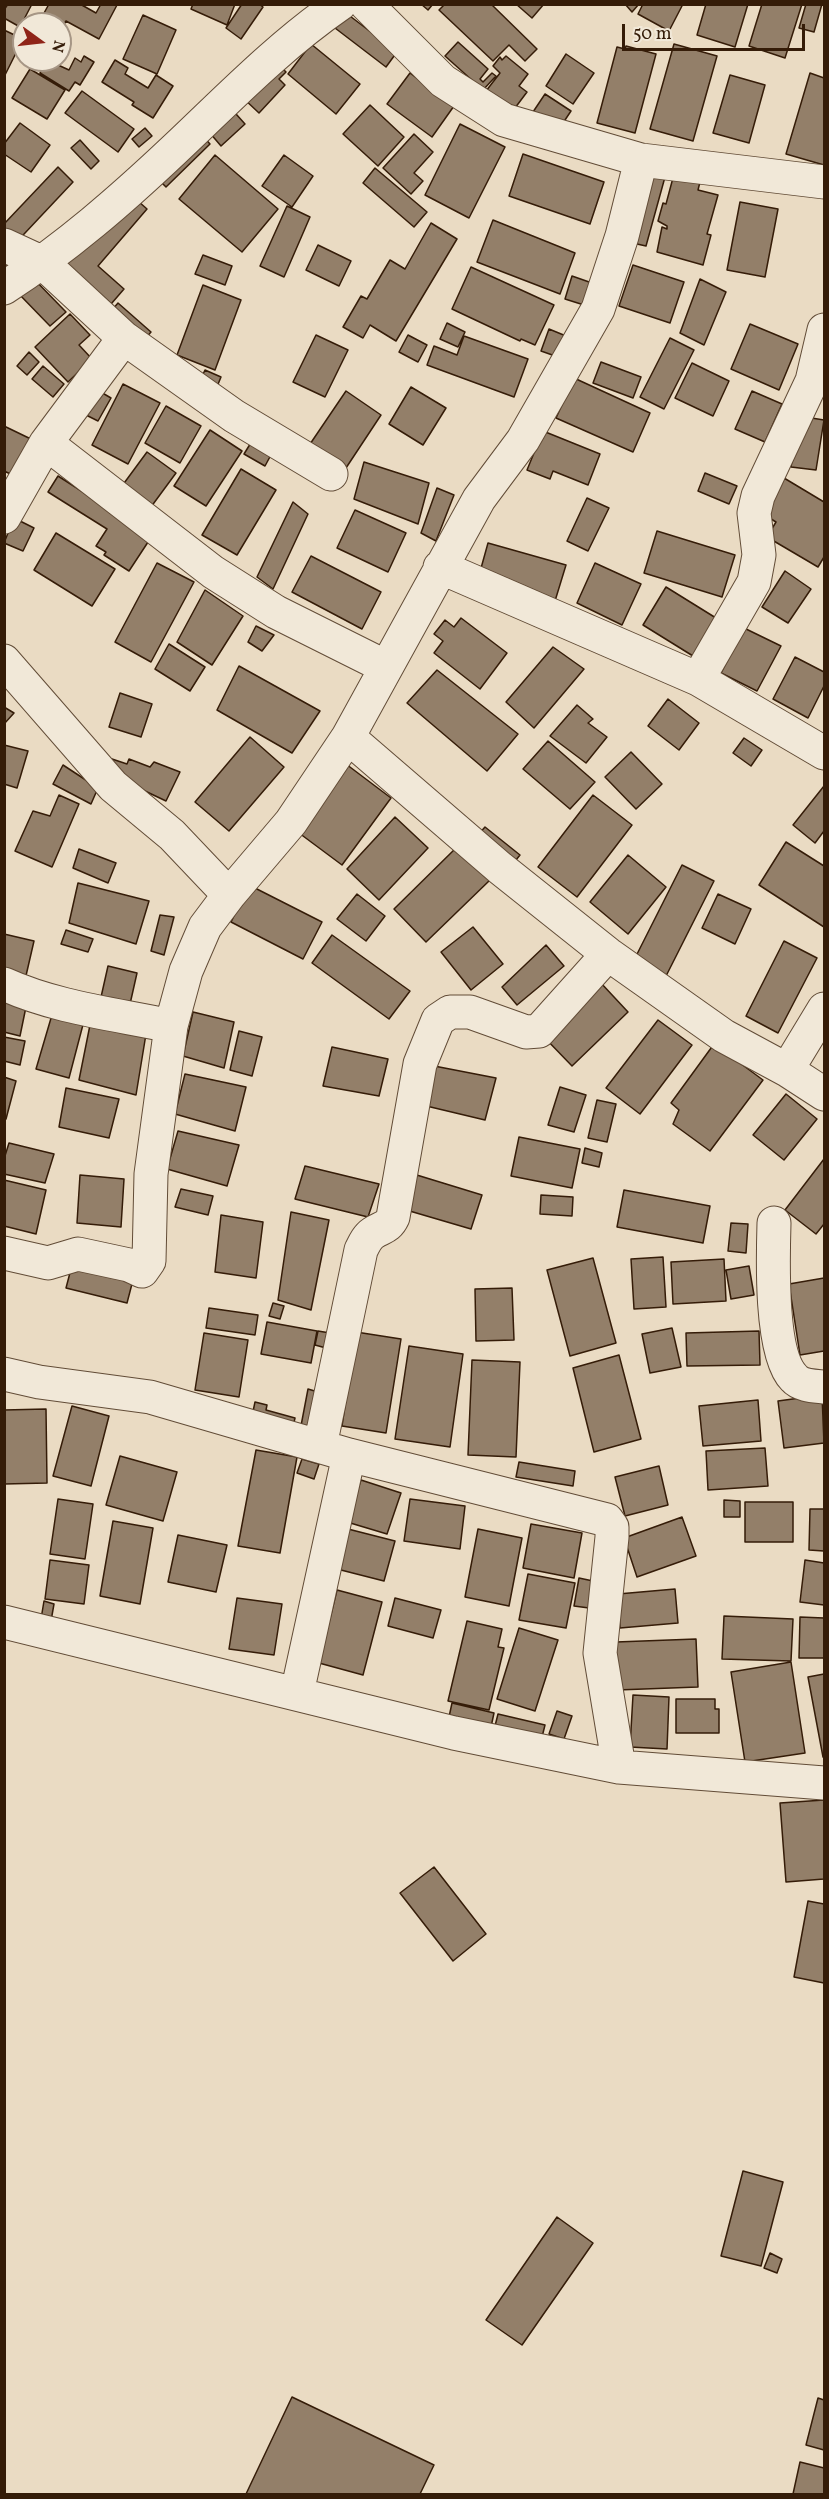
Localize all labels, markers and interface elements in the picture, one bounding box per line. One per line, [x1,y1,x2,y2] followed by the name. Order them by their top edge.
[12,12,72,72] north arrow
[625,12,808,50] scale bar
[633,22,672,47] text: 50 m
[45,38,70,55] text: N

